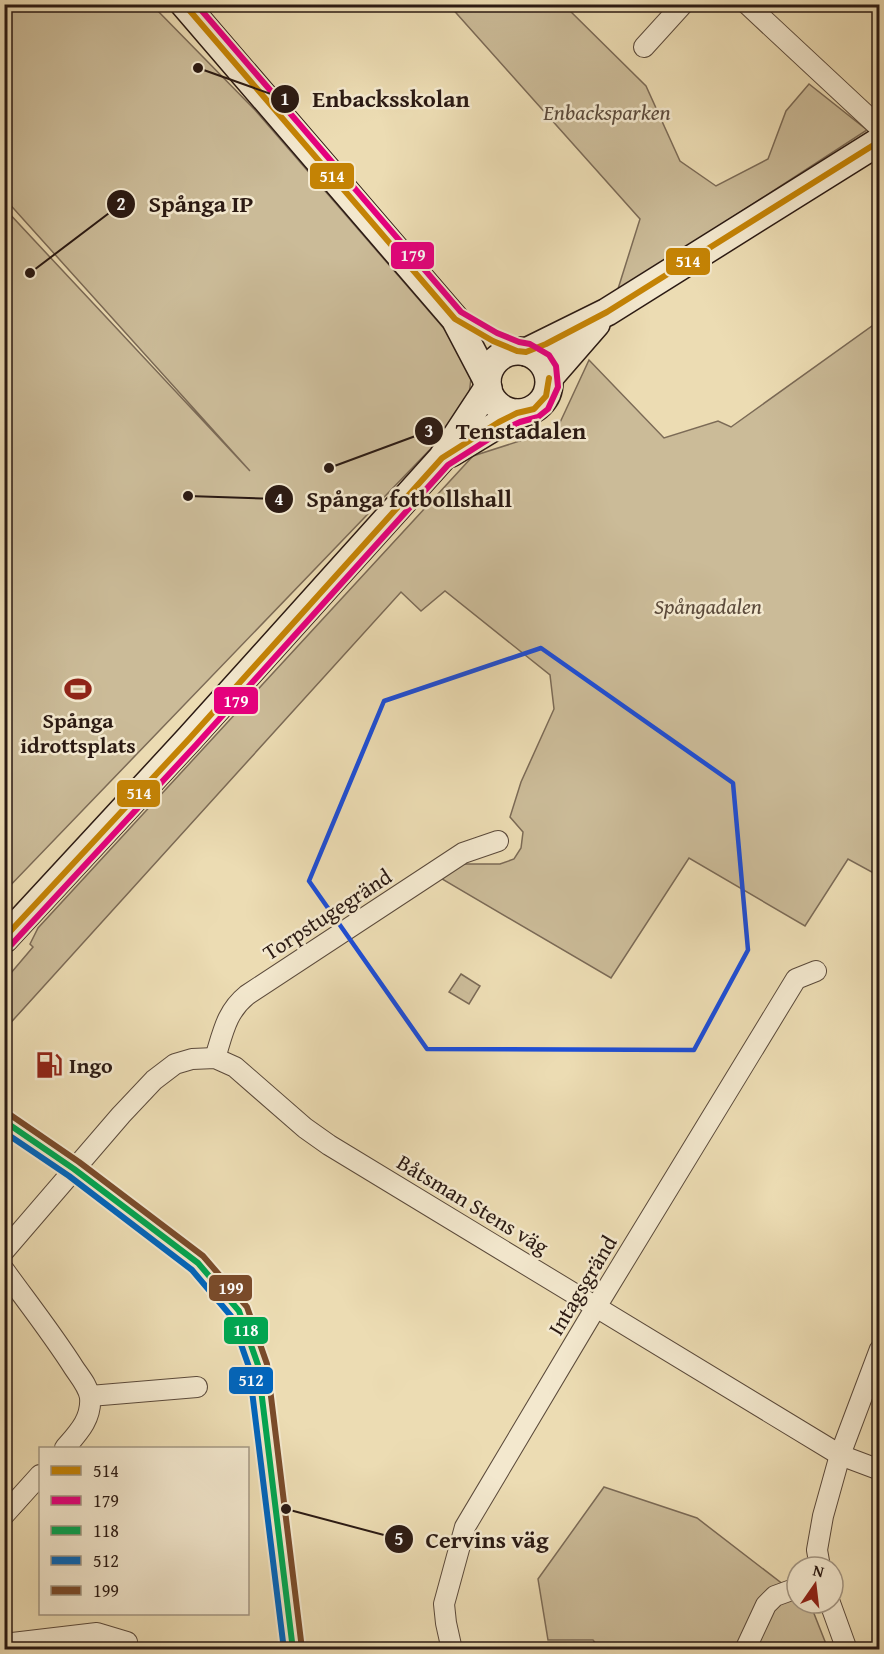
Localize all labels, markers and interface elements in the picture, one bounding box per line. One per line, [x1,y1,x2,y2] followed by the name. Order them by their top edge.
[270,78,482,120] callout: Enbacksskolan
[312,81,470,116] text: Enbacksskolan
[280,85,290,112] text: 1
[542,96,671,128] park label: Enbacksparken
[309,162,355,190] line badge: 514
[320,164,344,188] text: 514
[106,183,265,225] callout: Spånga IP
[148,186,254,221] text: Spånga IP
[116,190,126,217] text: 2
[390,241,435,270] line badge: 179
[401,243,425,267] text: 179
[665,247,711,276] line badge: 514
[676,249,700,273] text: 514
[414,410,599,452] callout: Tenstadalen
[456,413,586,448] text: Tenstadalen
[424,417,434,444] text: 3
[264,478,524,520] callout: Spånga fotbollshall
[306,481,512,516] text: Spånga fotbollshall
[274,485,284,512] text: 4
[654,590,762,622] park label: Spångadalen
[63,674,93,704] sports icon: Spånga idrottsplats
[213,686,259,715] line badge: 179
[224,689,248,713] text: 179
[20,704,136,761] place label: Spånga idrottsplats
[116,779,161,808] line badge: 514
[127,781,151,805] text: 514
[256,860,398,968] street label: Torpstugegränd
[69,1049,113,1081] place label: Ingo
[34,1050,64,1080] fuel station icon: Ingo
[391,1146,555,1262] street label: Båtsman Stens väg
[540,1229,625,1341] street label: Intagsgränd
[208,1274,253,1302] line badge: 199
[219,1276,243,1300] text: 199
[223,1316,269,1345] line badge: 118
[234,1318,258,1342] text: 118
[228,1366,274,1395] line badge: 512
[239,1368,263,1392] text: 512
[39,1447,249,1615] legend
[93,1457,119,1484] text: 514
[93,1487,119,1514] text: 179
[93,1517,119,1544] text: 118
[384,1518,561,1560] callout: Cervins väg
[425,1522,549,1557] text: Cervins väg
[394,1525,404,1552] text: 5
[93,1547,119,1574] text: 512
[785,1555,845,1615] north arrow
[811,1558,827,1583] text: N
[93,1577,119,1604] text: 199

